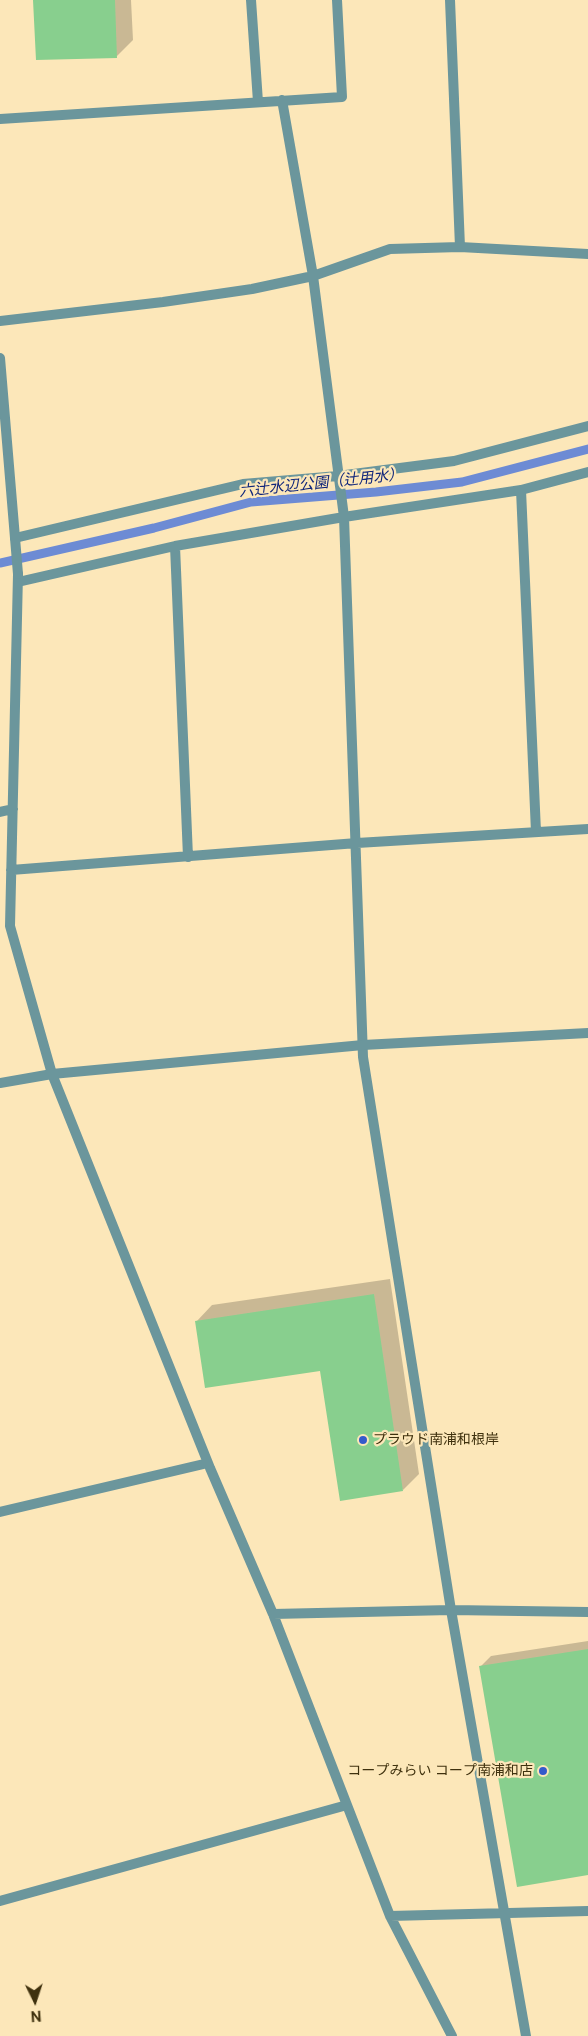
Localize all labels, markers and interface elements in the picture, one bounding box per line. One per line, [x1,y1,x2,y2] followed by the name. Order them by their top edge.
[238,465,404,501] water label: 六辻水辺公園（辻用水）
[373,1432,499,1448] place label: プラウド南浦和根岸
[357,1434,369,1446] marker: プラウド南浦和根岸
[348,1763,533,1779] place label: コープみらい コープ南浦和店
[537,1765,549,1777] marker: コープみらい コープ南浦和店
[10,1976,60,2026] north arrow
[30,2008,42,2024] text: N

